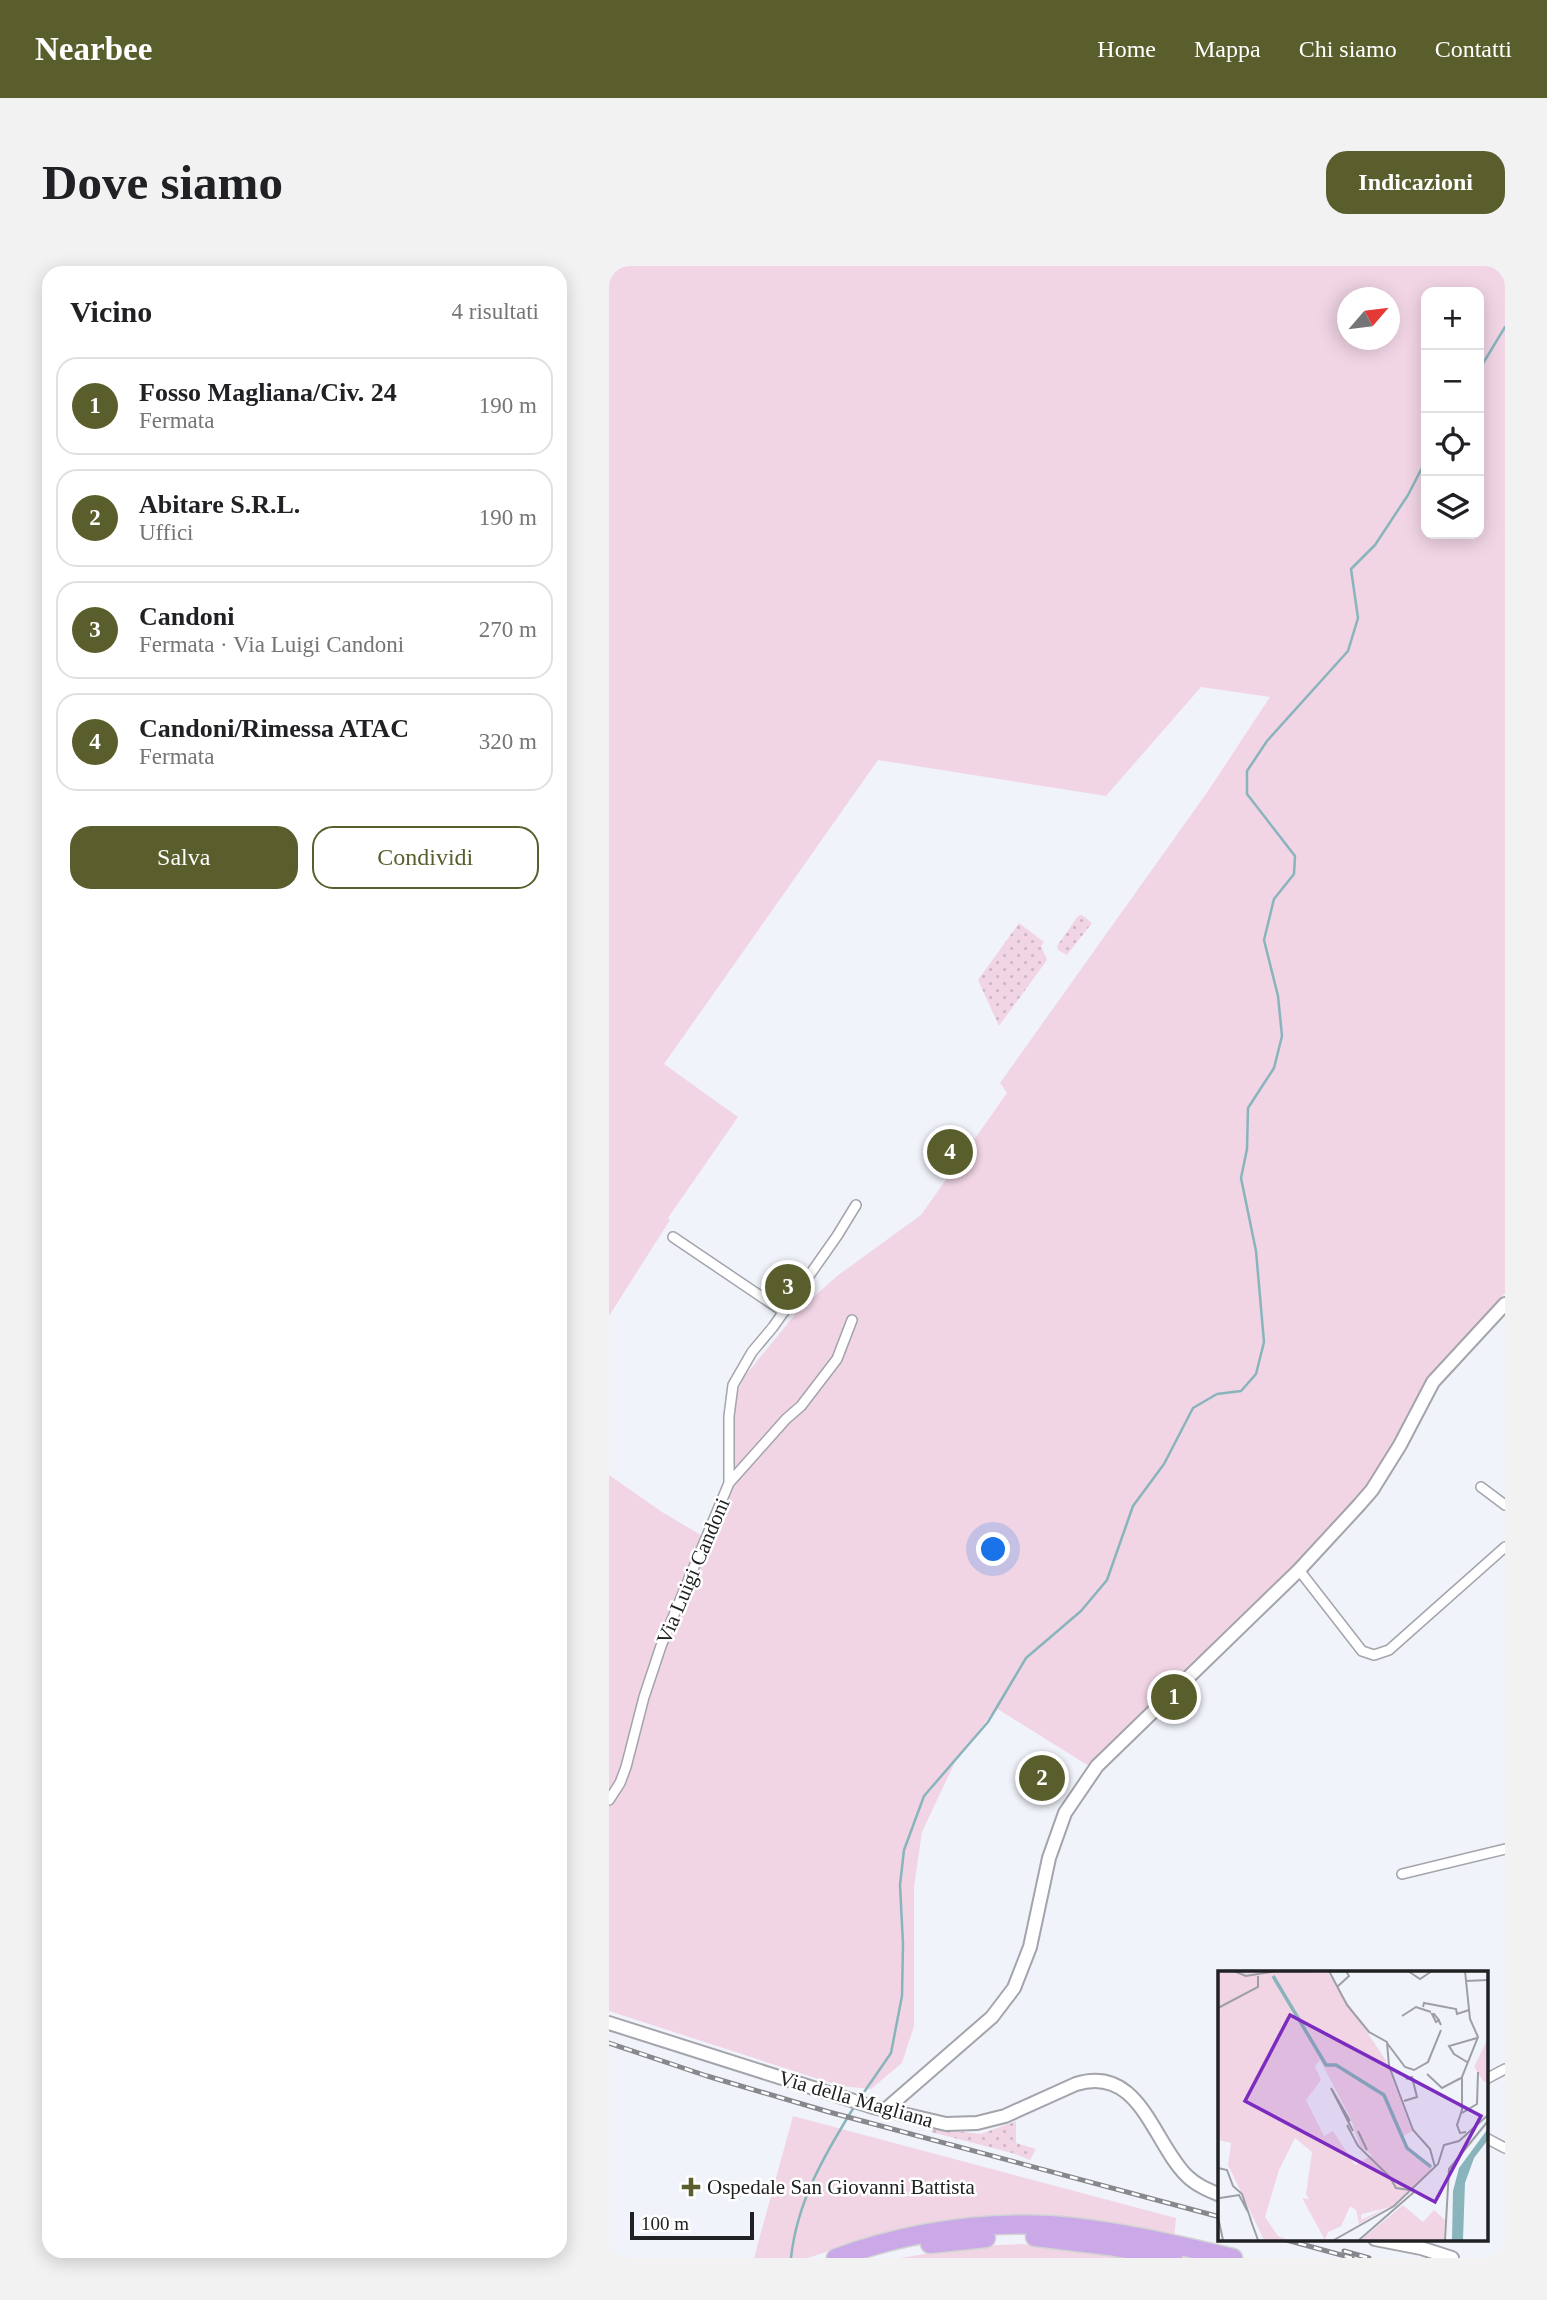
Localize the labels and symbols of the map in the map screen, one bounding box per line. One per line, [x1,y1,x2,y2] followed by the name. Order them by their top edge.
[1337,287,1400,350] north arrow
[927,1126,973,1178] pin: 4
[765,1261,811,1313] pin: 3
[651,1494,735,1648] street label: Via Luigi Candoni
[976,1532,1010,1566] your location
[1151,1671,1197,1723] pin: 1
[1019,1752,1065,1804] pin: 2
[1218,1971,1487,2240] inset map
[776,2065,937,2133] street label: Via della Magliana
[707,2175,975,2199] place label: Ospedale San Giovanni Battista
[681,2177,701,2197] marker: Ospedale San Giovanni Battista
[630,2209,754,2241] scale bar

